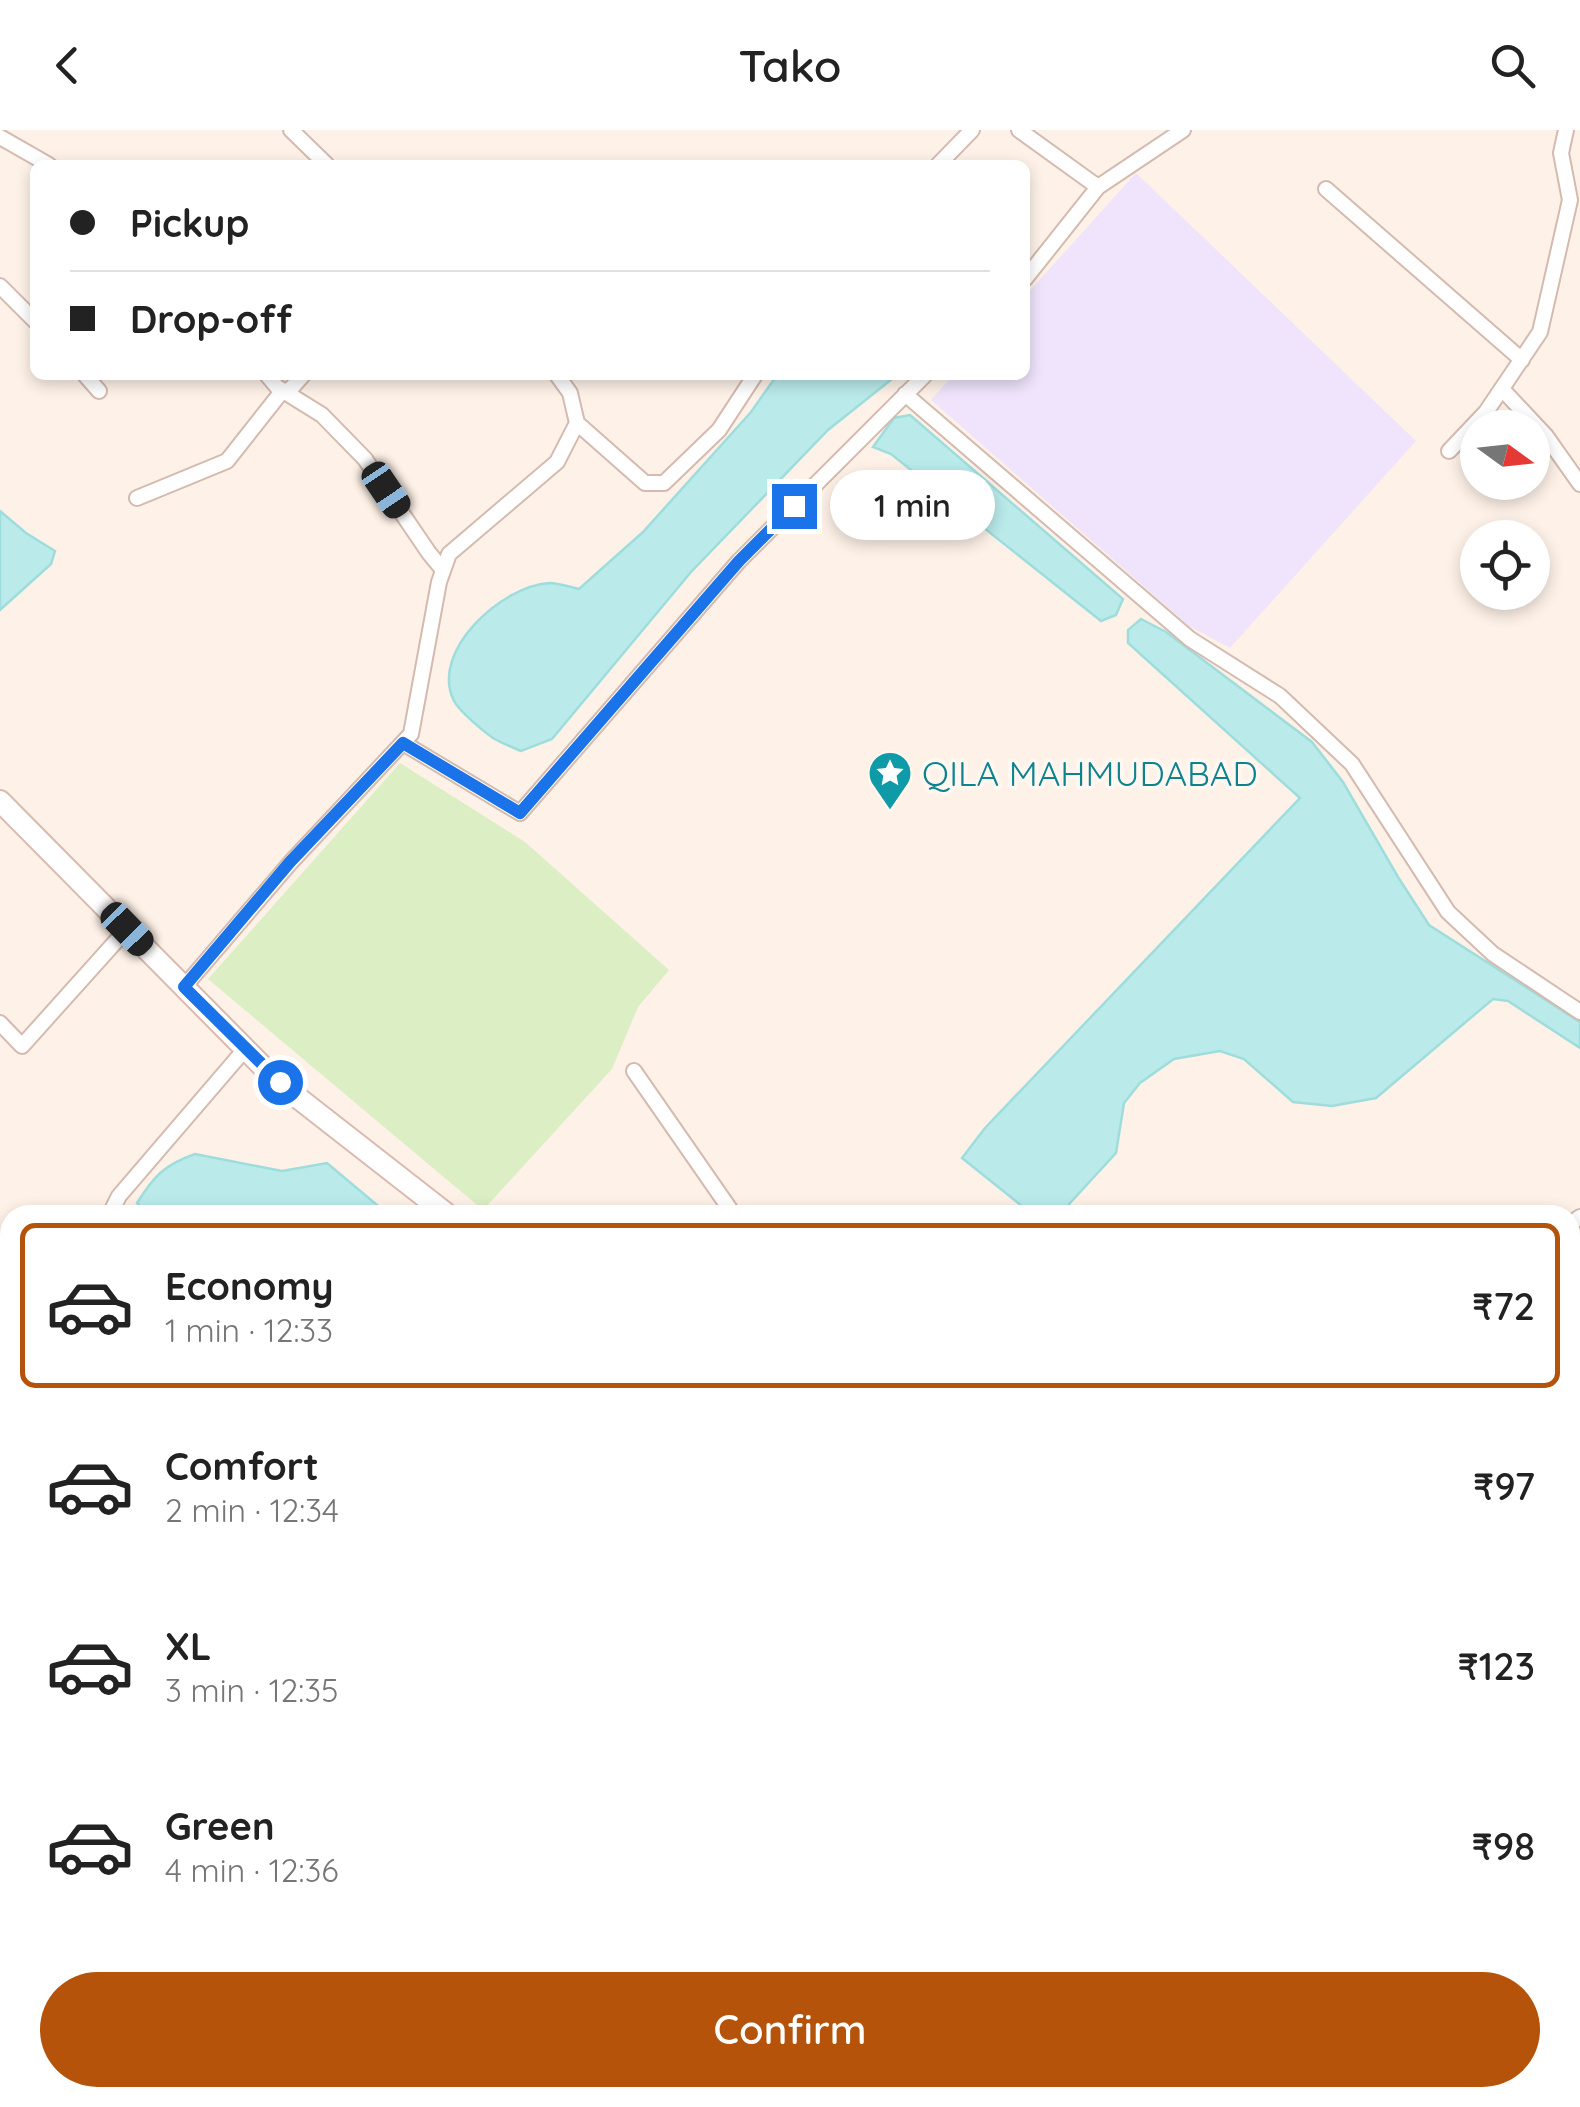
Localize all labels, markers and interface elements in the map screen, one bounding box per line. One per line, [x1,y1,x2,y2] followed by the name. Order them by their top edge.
[738,37,842,93] text: Tako
[40,38,95,93] icon: back
[1485,38,1540,93] icon: search
[130,199,249,247] text: Pickup
[130,295,292,343] text: Drop-off
[1460,410,1550,500] north arrow
[1460,410,1550,610] map controls
[357,457,415,523] car
[829,471,994,541] callout: 1 min
[772,484,817,529] route end
[874,485,951,525] text: 1 min
[1460,520,1550,610] button: locate
[867,750,913,811] place icon: QILA MAHMUDABAD
[922,751,1258,795] place label: QILA MAHMUDABAD
[95,897,159,961] car
[258,1060,303,1105] route start
[45,1261,135,1351] icon: car
[165,1262,334,1310] text: Economy
[1472,1282,1535,1330] text: ₹72
[165,1310,333,1350] text: 1 min · 12:33
[45,1441,135,1531] icon: car
[165,1442,319,1490] text: Comfort
[1473,1462,1535,1510] text: ₹97
[165,1490,339,1530] text: 2 min · 12:34
[45,1621,135,1711] icon: car
[165,1622,211,1670] text: XL
[1458,1642,1535,1690] text: ₹123
[165,1670,339,1710] text: 3 min · 12:35
[45,1801,135,1891] icon: car
[165,1802,275,1850] text: Green
[1472,1822,1535,1870] text: ₹98
[165,1850,338,1890] text: 4 min · 12:36
[40,1972,1540,2087] button: Confirm

